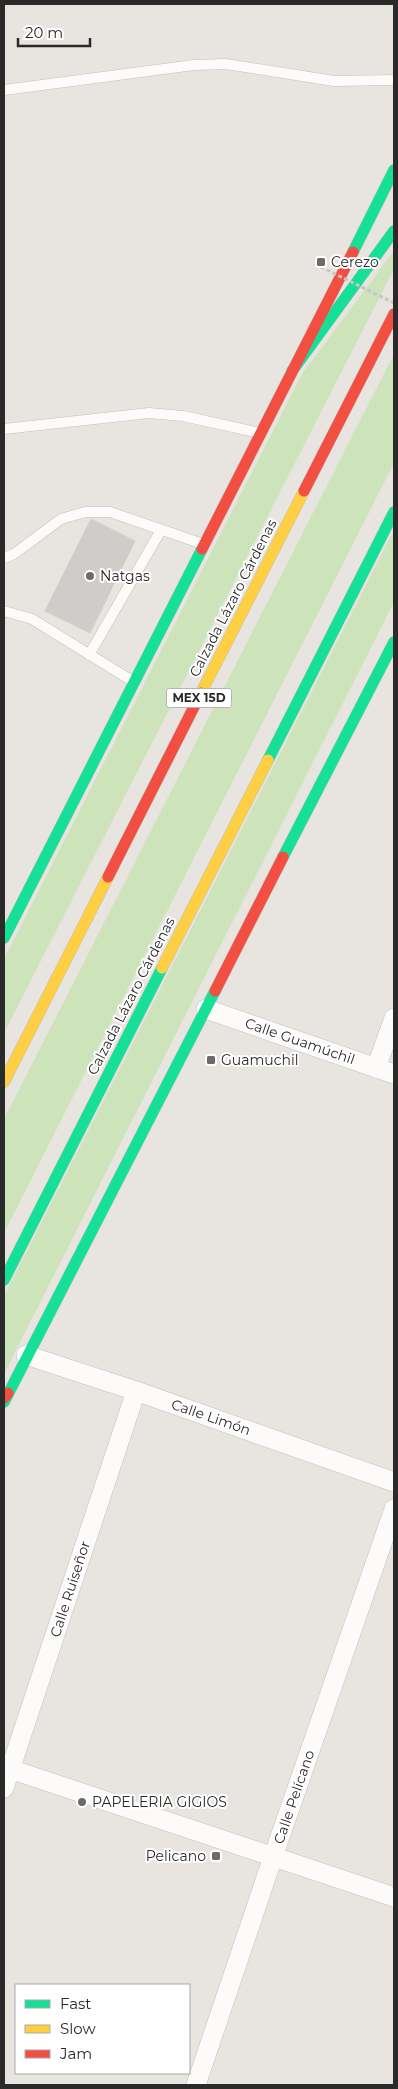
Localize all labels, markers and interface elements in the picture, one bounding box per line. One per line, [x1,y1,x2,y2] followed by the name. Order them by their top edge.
[18,15,90,47] scale bar
[25,23,63,42] text: 20 m
[331,253,379,271] place label: Cerezo
[315,256,327,268] marker: Cerezo
[185,516,281,680] street label: Calzada Lázaro Cárdenas
[100,567,150,585] place label: Natgas
[84,570,96,582] marker: Natgas
[166,688,232,708] road number: MEX 15D
[83,914,179,1078] street label: Calzada Lázaro Cárdenas
[243,1014,357,1068] street label: Calle Guamúchil
[221,1051,299,1069] place label: Guamuchil
[205,1054,217,1066] marker: Guamuchil
[169,1395,253,1439] street label: Calle Limón
[46,1538,94,1639] street label: Calle Ruiseñor
[270,1748,319,1846] street label: Calle Pelícano
[92,1793,227,1811] place label: PAPELERIA GIGIOS
[76,1796,88,1808] marker: PAPELERIA GIGIOS
[146,1847,206,1865] place label: Pelicano
[210,1850,222,1862] marker: Pelicano
[15,1984,190,2074] legend
[60,1994,91,2013] text: Fast
[60,2019,96,2038] text: Slow
[59,2044,92,2063] text: Jam

